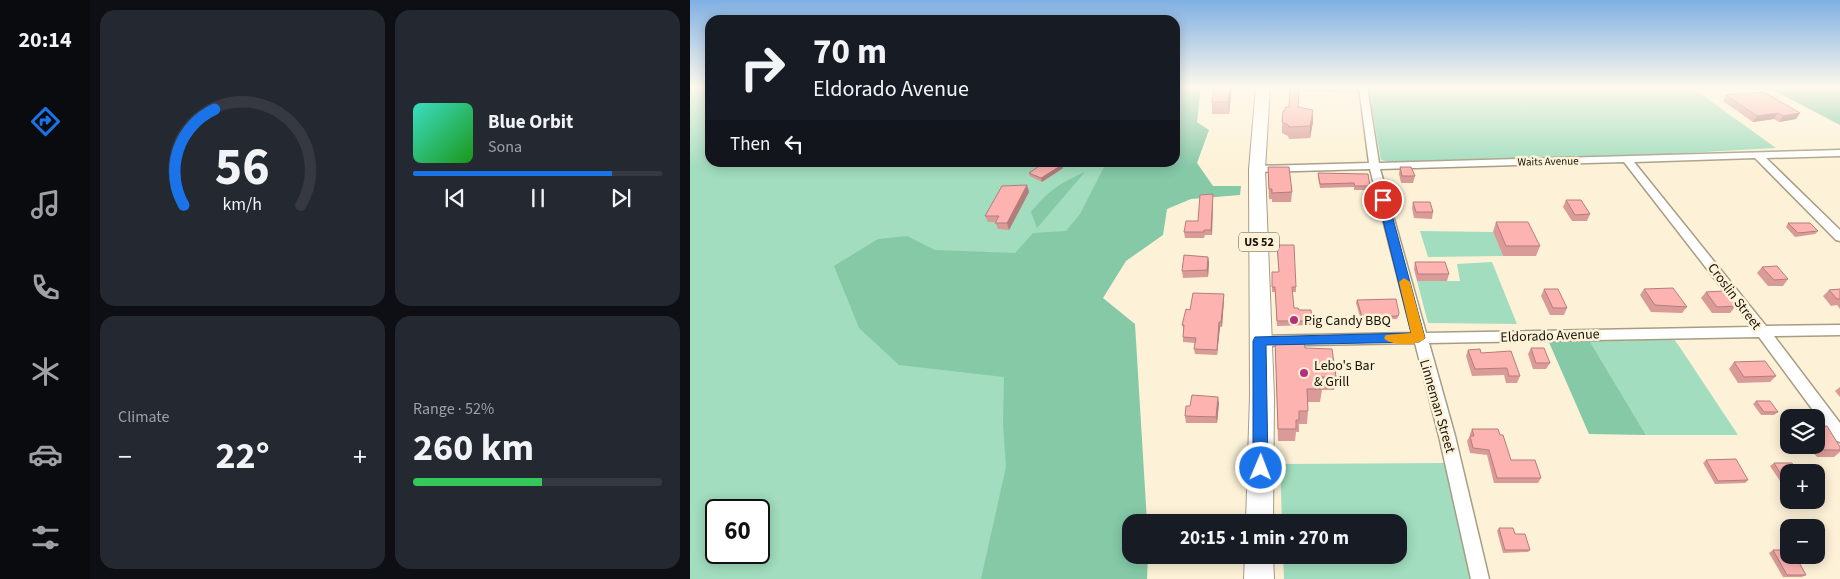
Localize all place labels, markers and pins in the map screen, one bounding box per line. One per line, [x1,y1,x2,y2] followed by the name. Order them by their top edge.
[1362,179,1404,221] pin
[1304,311,1391,331] place label: Pig Candy BBQ
[1288,314,1300,326] marker: Pig Candy BBQ
[1314,356,1375,392] place label: Lebo's Bar & Grill
[1298,367,1310,379] marker: Lebo's Bar & Grill

